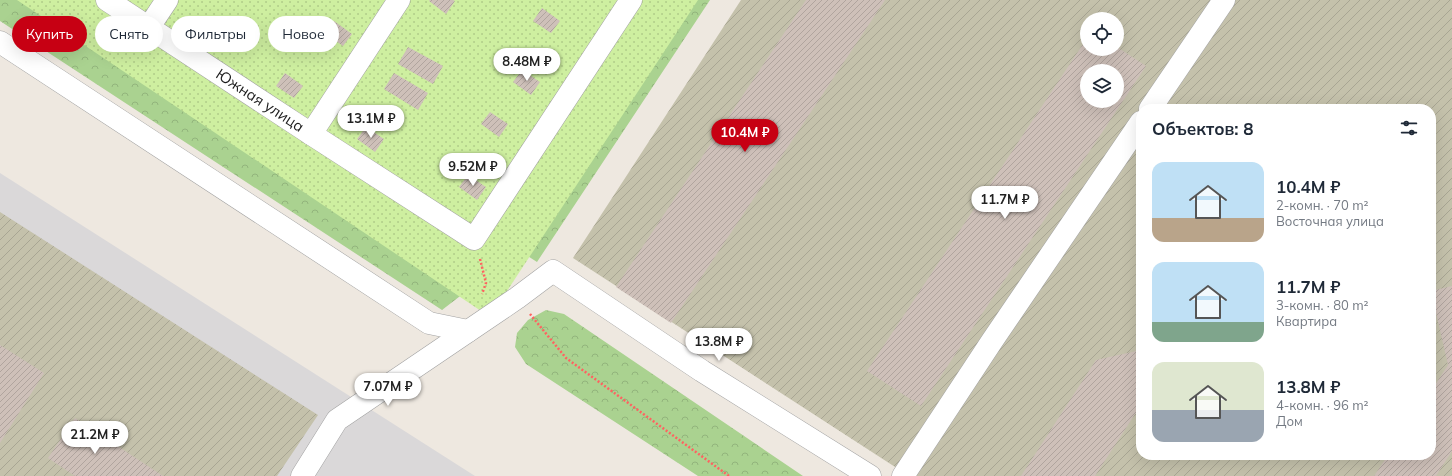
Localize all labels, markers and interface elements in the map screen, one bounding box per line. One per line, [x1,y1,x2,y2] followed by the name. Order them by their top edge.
[1080,12,1124,108] map controls
[1080,12,1124,56] button: locate
[12,16,87,52] chip: Купить
[95,16,163,52] chip: Снять
[171,16,260,52] chip: Фильтры
[268,16,339,52] chip: Новое
[490,48,564,82] pin: 8.48M ₽
[502,53,552,69] text: 8.48M ₽
[212,64,308,136] street label: Южная улица
[1080,64,1124,108] button: layers
[334,105,408,139] pin: 13.1M ₽
[346,110,396,126] text: 13.1M ₽
[1398,117,1420,139] icon: filters
[1152,118,1253,139] text: Объектов: 8
[708,119,782,153] pin: 10.4M ₽
[720,124,770,140] text: 10.4M ₽
[436,153,510,187] pin: 9.52M ₽
[448,158,498,174] text: 9.52M ₽
[1276,176,1340,197] text: 10.4M ₽
[1184,178,1232,226] icon: home
[968,186,1042,220] pin: 11.7M ₽
[980,191,1030,207] text: 11.7M ₽
[1276,197,1369,213] text: 2-комн. · 70 m²
[1276,213,1384,229] text: Восточная улица
[1276,276,1340,297] text: 11.7M ₽
[1184,278,1232,326] icon: home
[1276,297,1369,313] text: 3-комн. · 80 m²
[1276,313,1337,329] text: Квартира
[682,328,756,362] pin: 13.8M ₽
[694,333,744,349] text: 13.8M ₽
[351,373,425,407] pin: 7.07M ₽
[1276,376,1340,397] text: 13.8M ₽
[363,378,413,394] text: 7.07M ₽
[1184,378,1232,426] icon: home
[1276,397,1369,413] text: 4-комн. · 96 m²
[1276,413,1303,429] text: Дом
[58,421,132,455] pin: 21.2M ₽
[70,426,120,442] text: 21.2M ₽

